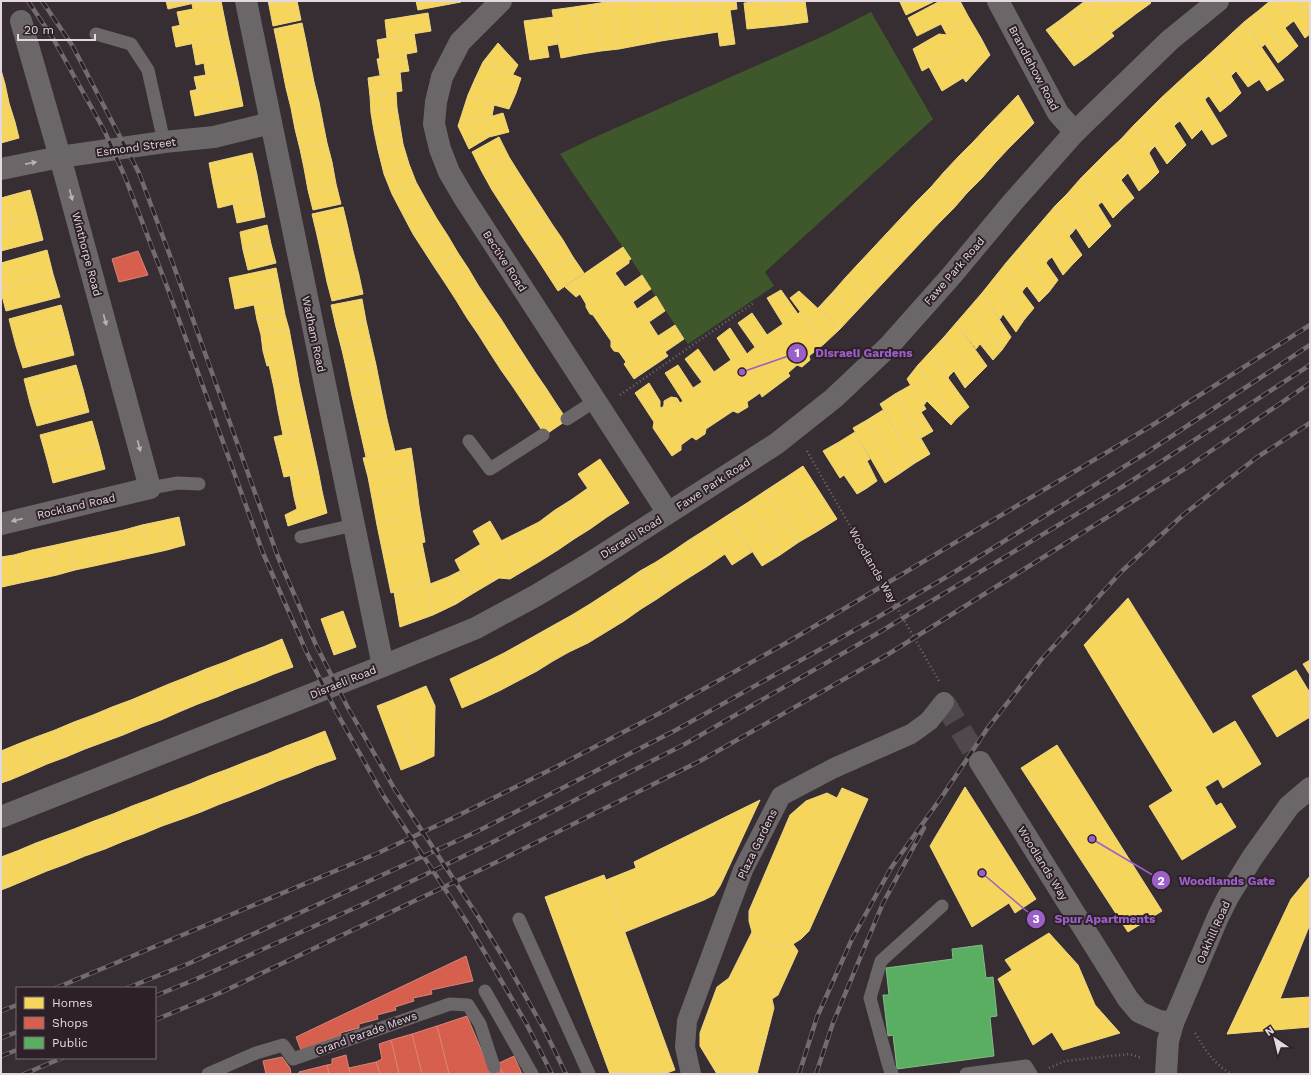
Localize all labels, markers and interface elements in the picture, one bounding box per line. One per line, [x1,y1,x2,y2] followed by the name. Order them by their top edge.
[18,16,95,42] scale bar
[24,23,54,37] text: 20 m
[1006,24,1061,113] street label: Brandlehow Road
[95,135,177,160] street label: Esmond Street
[25,160,37,166] one-way arrow
[68,189,74,201] one-way arrow
[69,211,104,298] street label: Winthorpe Road
[480,228,529,294] street label: Bective Road
[921,235,987,308] street label: Fawe Park Road
[299,295,328,373] street label: Wadham Road
[102,314,108,327] one-way arrow
[787,341,920,365] callout: Disraeli Gardens
[794,346,800,360] text: 1
[815,346,913,360] text: Disraeli Gardens
[136,440,142,452] one-way arrow
[674,456,753,513] street label: Fawe Park Road
[36,491,117,522] street label: Rockland Road
[598,513,665,562] street label: Disraeli Road
[11,518,23,524] one-way arrow
[846,525,900,605] street label: Woodlands Way
[308,663,378,702] street label: Disraeli Road
[735,807,780,881] street label: Plaza Gardens
[1015,824,1071,903] street label: Woodlands Way
[1151,868,1283,892] callout: Woodlands Gate
[1157,874,1165,888] text: 2
[1179,874,1275,888] text: Woodlands Gate
[1194,899,1233,966] street label: Oakhill Road
[1026,907,1163,931] callout: Spur Apartments
[1032,912,1040,926] text: 3
[1055,912,1156,926] text: Spur Apartments
[16,987,156,1059] legend
[52,996,93,1010] text: Homes
[314,1009,419,1058] street label: Grand Parade Mews
[52,1016,88,1030] text: Shops
[1255,1019,1295,1059] north arrow
[1262,1024,1277,1039] text: N
[52,1036,88,1050] text: Public

